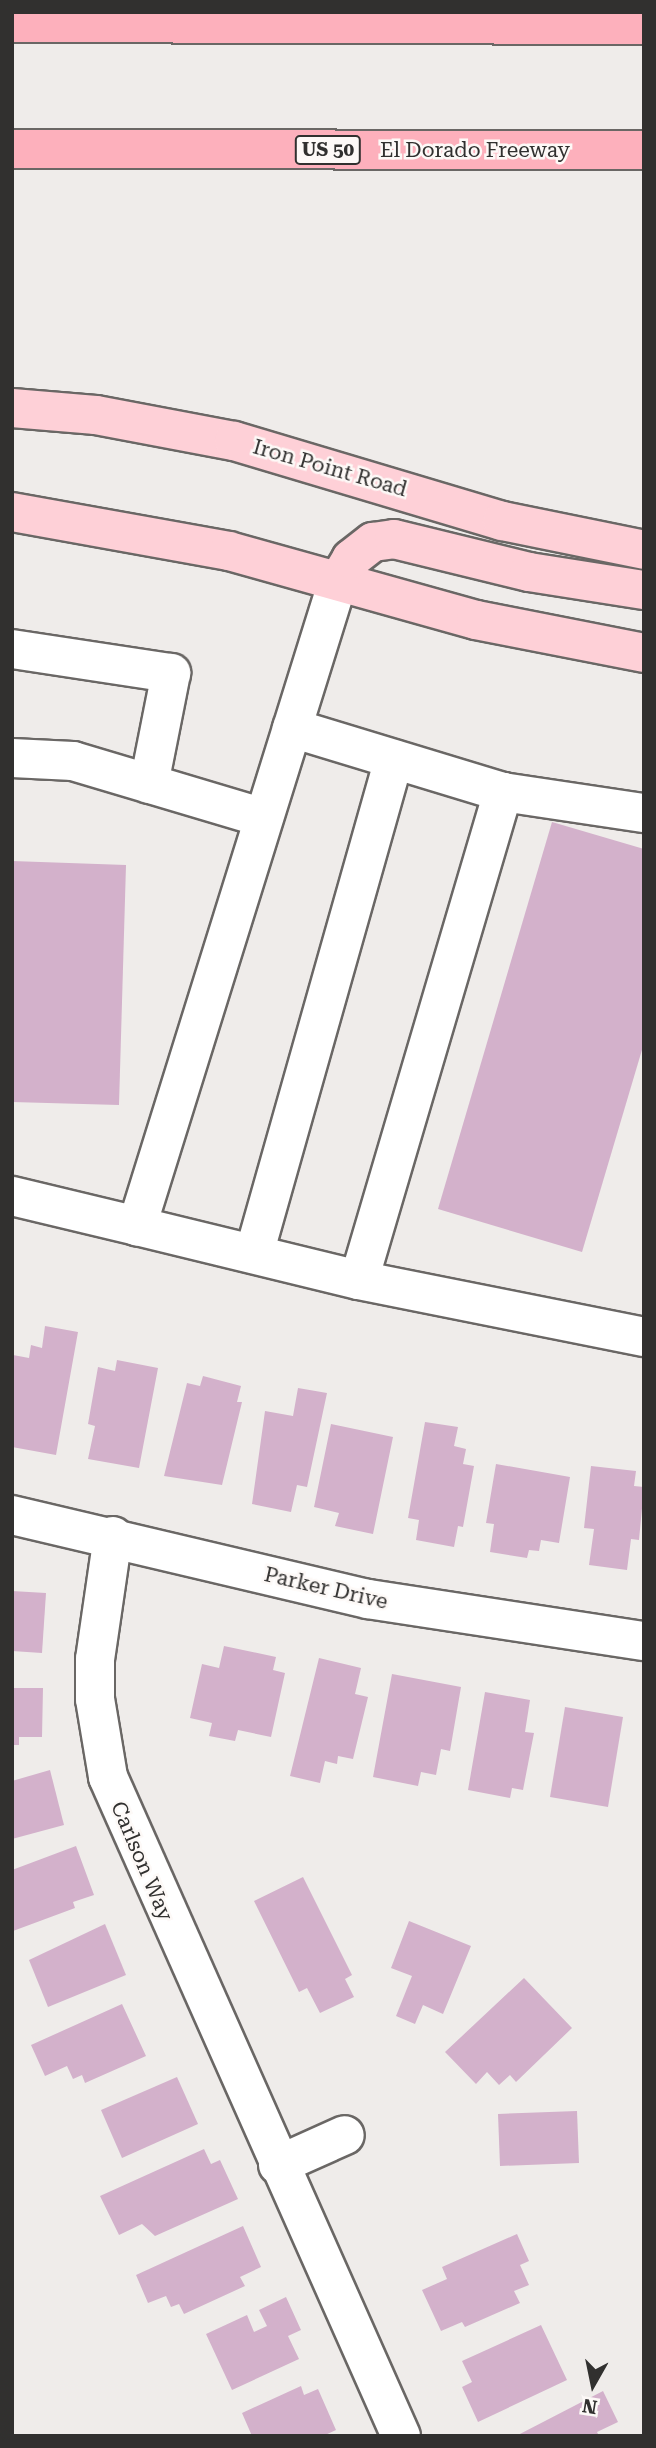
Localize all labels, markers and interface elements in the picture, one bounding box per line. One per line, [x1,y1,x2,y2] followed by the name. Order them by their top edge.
[295,134,361,166] road number: US 50
[380,137,570,163] street label: El Dorado Freeway
[250,434,410,502] street label: Iron Point Road
[262,1562,390,1614] street label: Parker Drive
[106,1798,178,1924] street label: Carlson Way
[558,2350,628,2420] north arrow
[581,2394,599,2419] text: N

